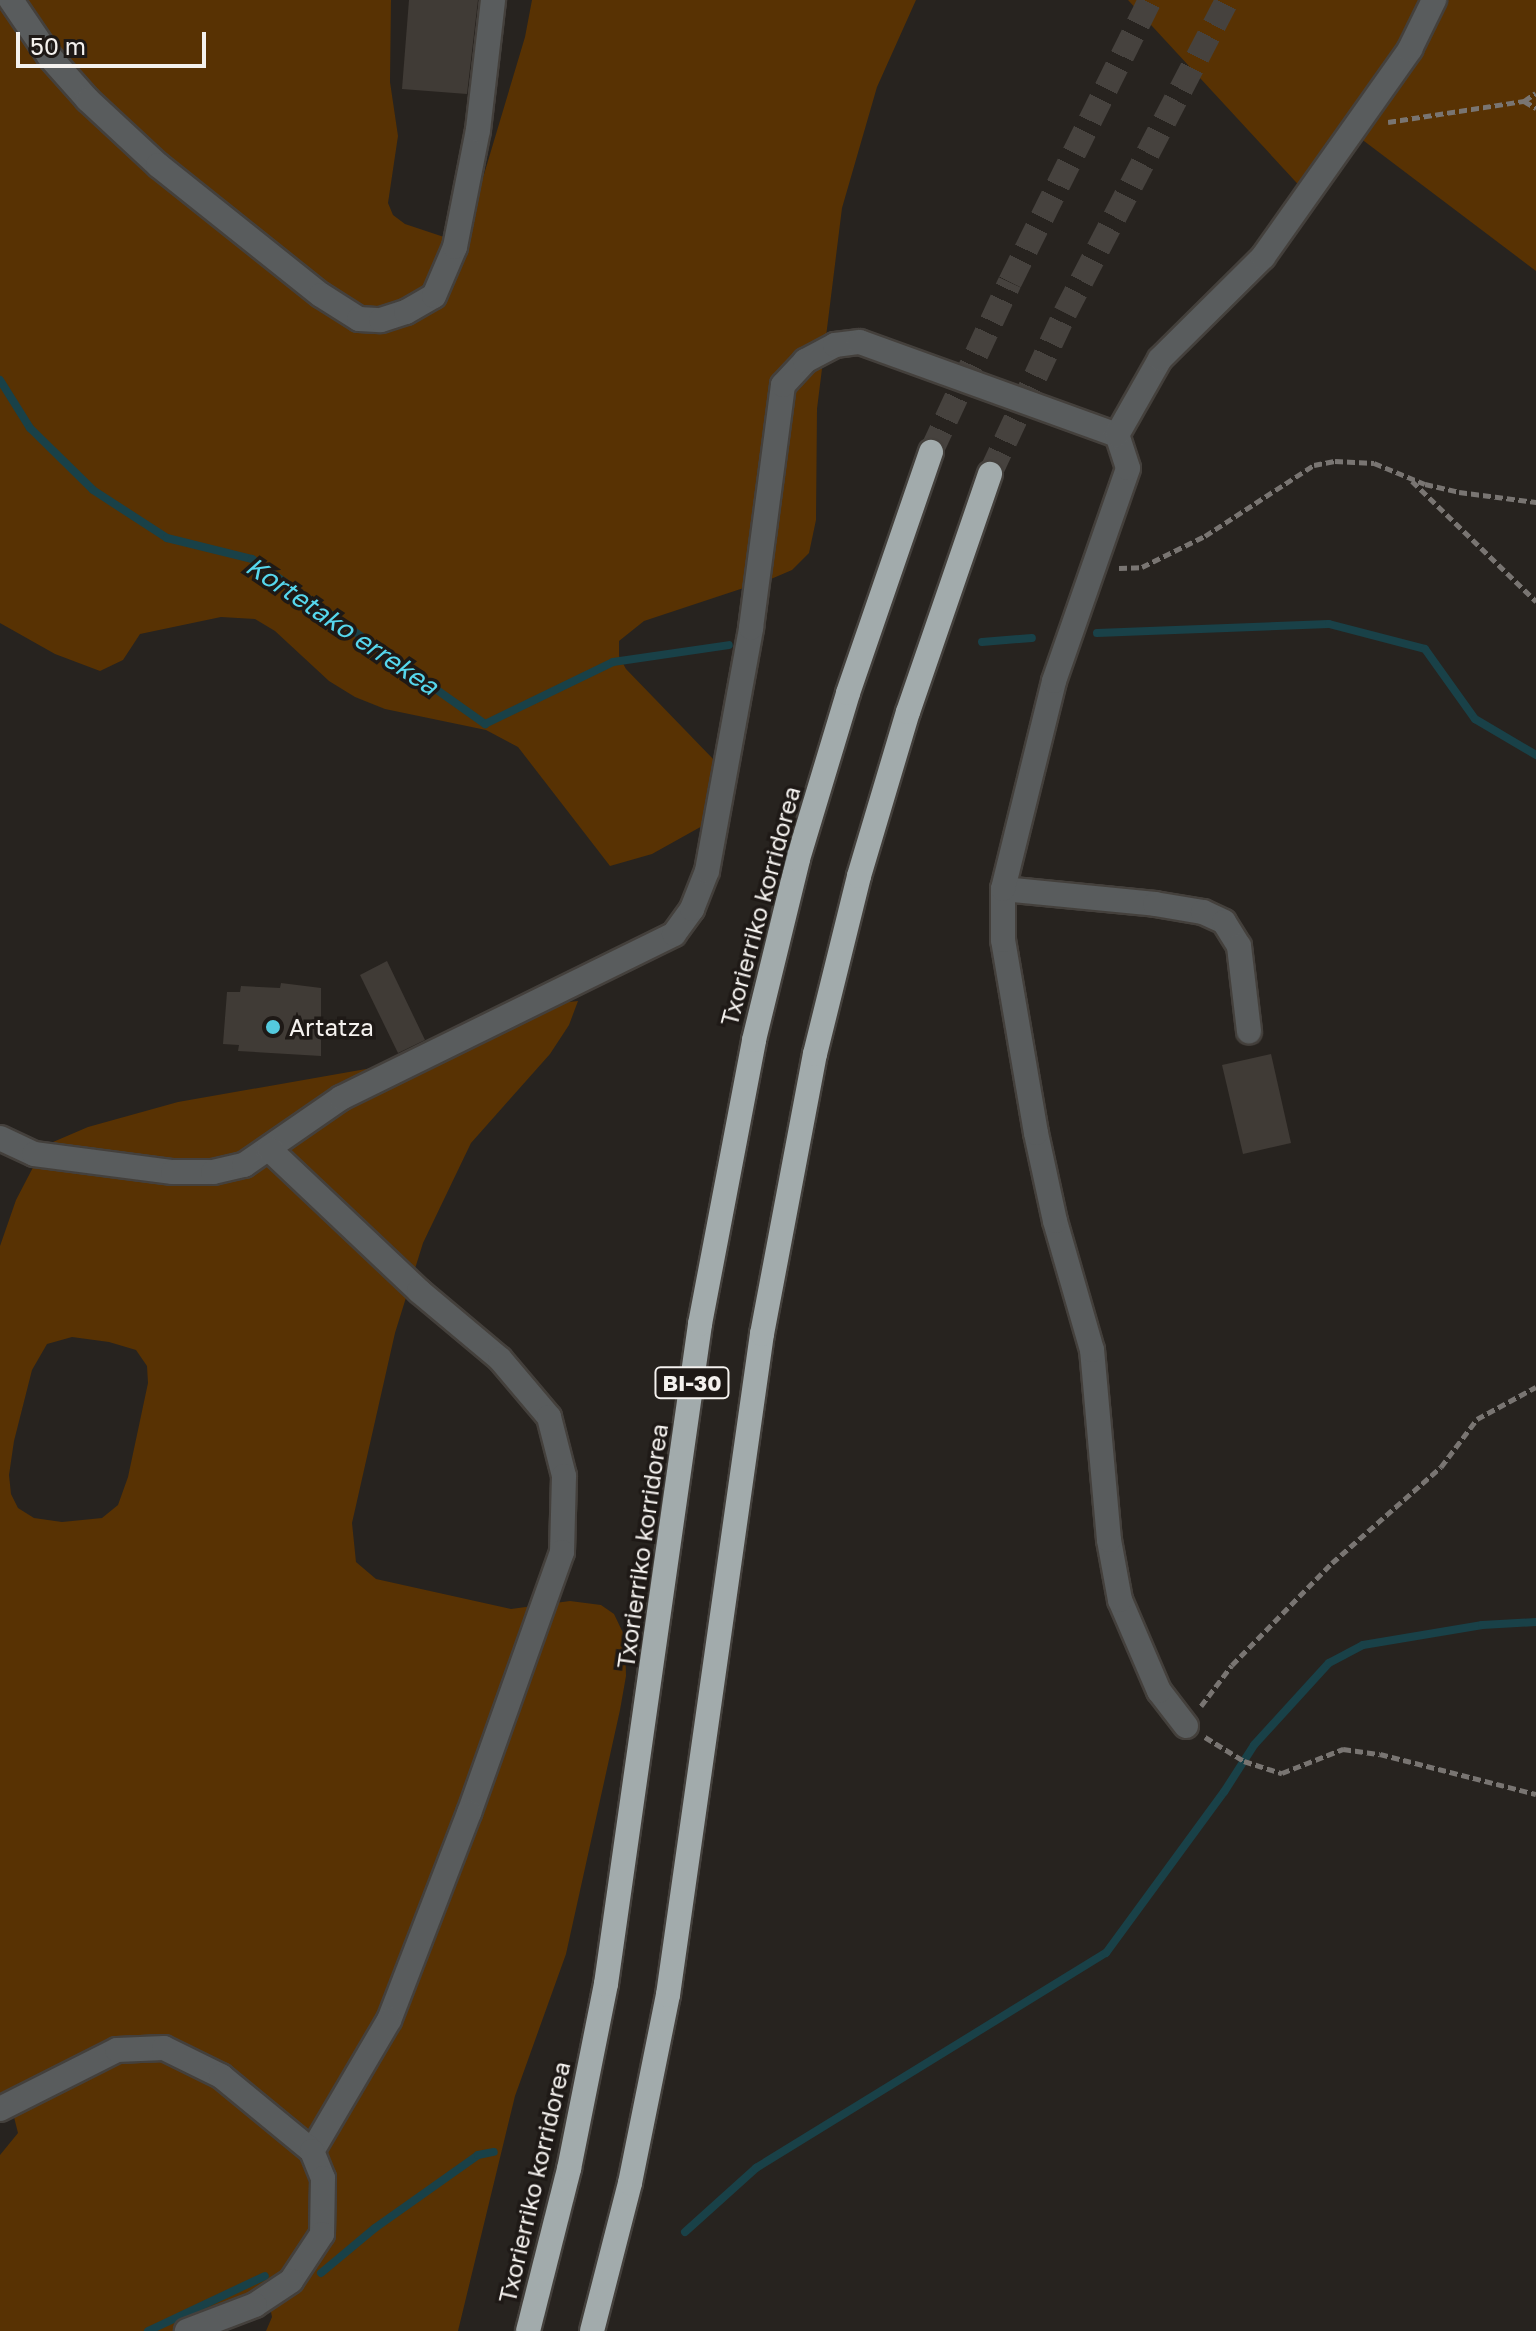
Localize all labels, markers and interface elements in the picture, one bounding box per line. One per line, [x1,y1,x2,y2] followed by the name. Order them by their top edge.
[20,16,210,66] scale bar
[30,31,86,60] text: 50 m
[240,550,444,702] water label: Kortetako errekea
[714,783,806,1029] street label: Txorierriko korridorea
[289,1013,374,1041] place label: Artatza
[264,1018,282,1036] marker: Artatza
[654,1365,730,1401] road number: BI-30
[611,1422,673,1670] street label: Txorierriko korridorea
[492,2059,576,2305] street label: Txorierriko korridorea

